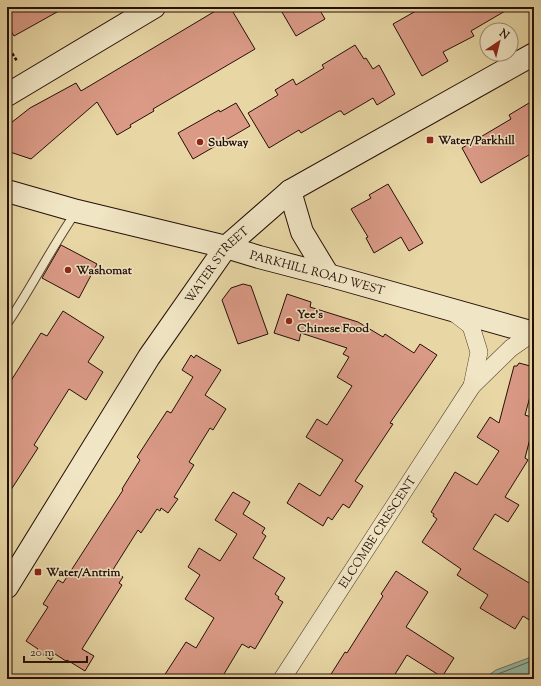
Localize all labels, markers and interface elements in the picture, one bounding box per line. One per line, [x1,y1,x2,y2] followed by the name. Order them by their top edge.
[479,22,519,62] north arrow
[495,25,513,44] text: N
[437,132,516,150] place label: Water/Parkhill
[208,134,249,152] place label: Subway
[425,135,435,145] marker: Water/Parkhill
[195,137,205,147] marker: Subway
[181,222,254,307] street label: WATER STREET
[247,247,387,301] street label: PARKHILL ROAD WEST
[75,262,133,280] place label: Washomat
[63,265,73,275] marker: Washomat
[296,306,369,338] place label: Yee's Chinese Food
[284,316,294,326] marker: Yee's Chinese Food
[335,473,421,592] street label: ELCOMBE CRESCENT
[45,564,120,582] place label: Water/Antrim
[33,567,43,577] marker: Water/Antrim
[24,638,87,664] scale bar
[30,644,55,662] text: 20 m

